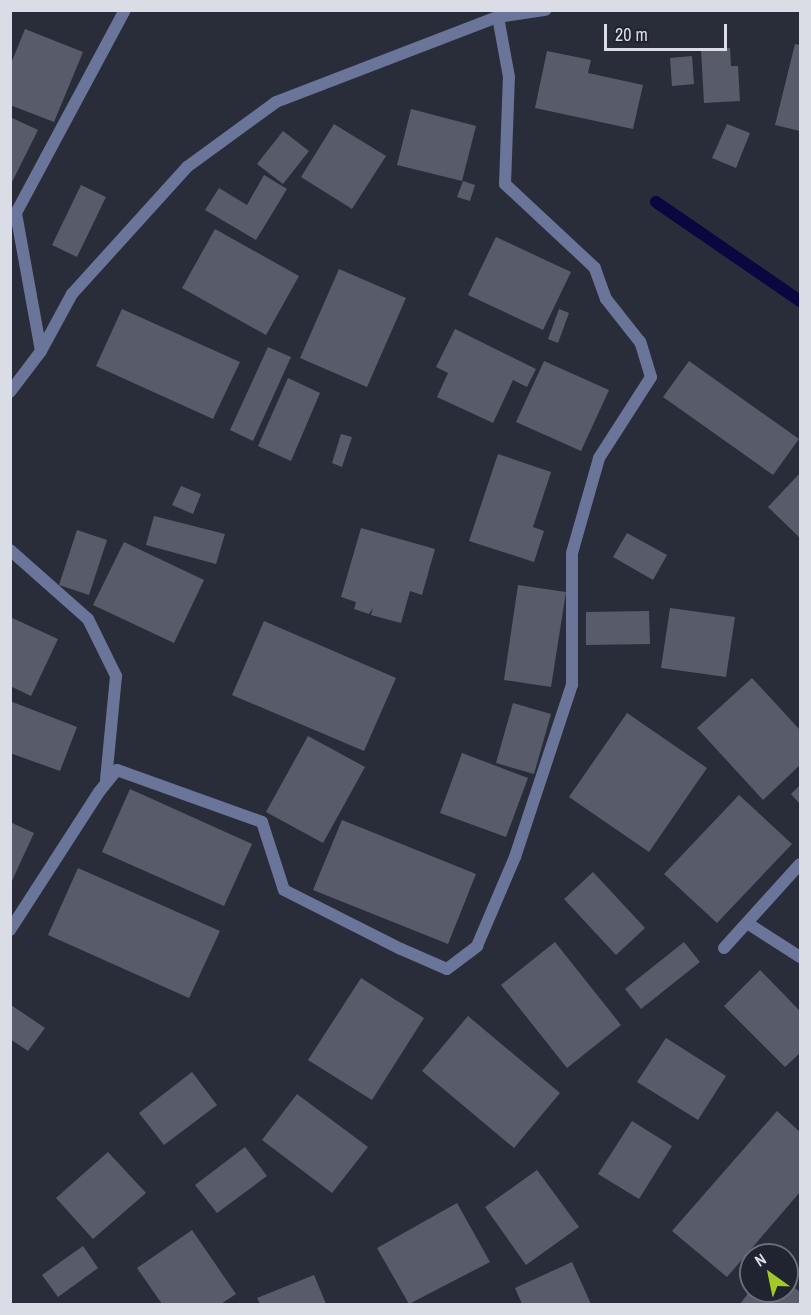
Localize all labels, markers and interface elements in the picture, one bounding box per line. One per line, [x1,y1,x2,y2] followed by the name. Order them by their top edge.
[607,12,730,50] scale bar
[615,22,648,47] text: 20 m
[739,1243,799,1303] north arrow
[750,1248,770,1271] text: N

